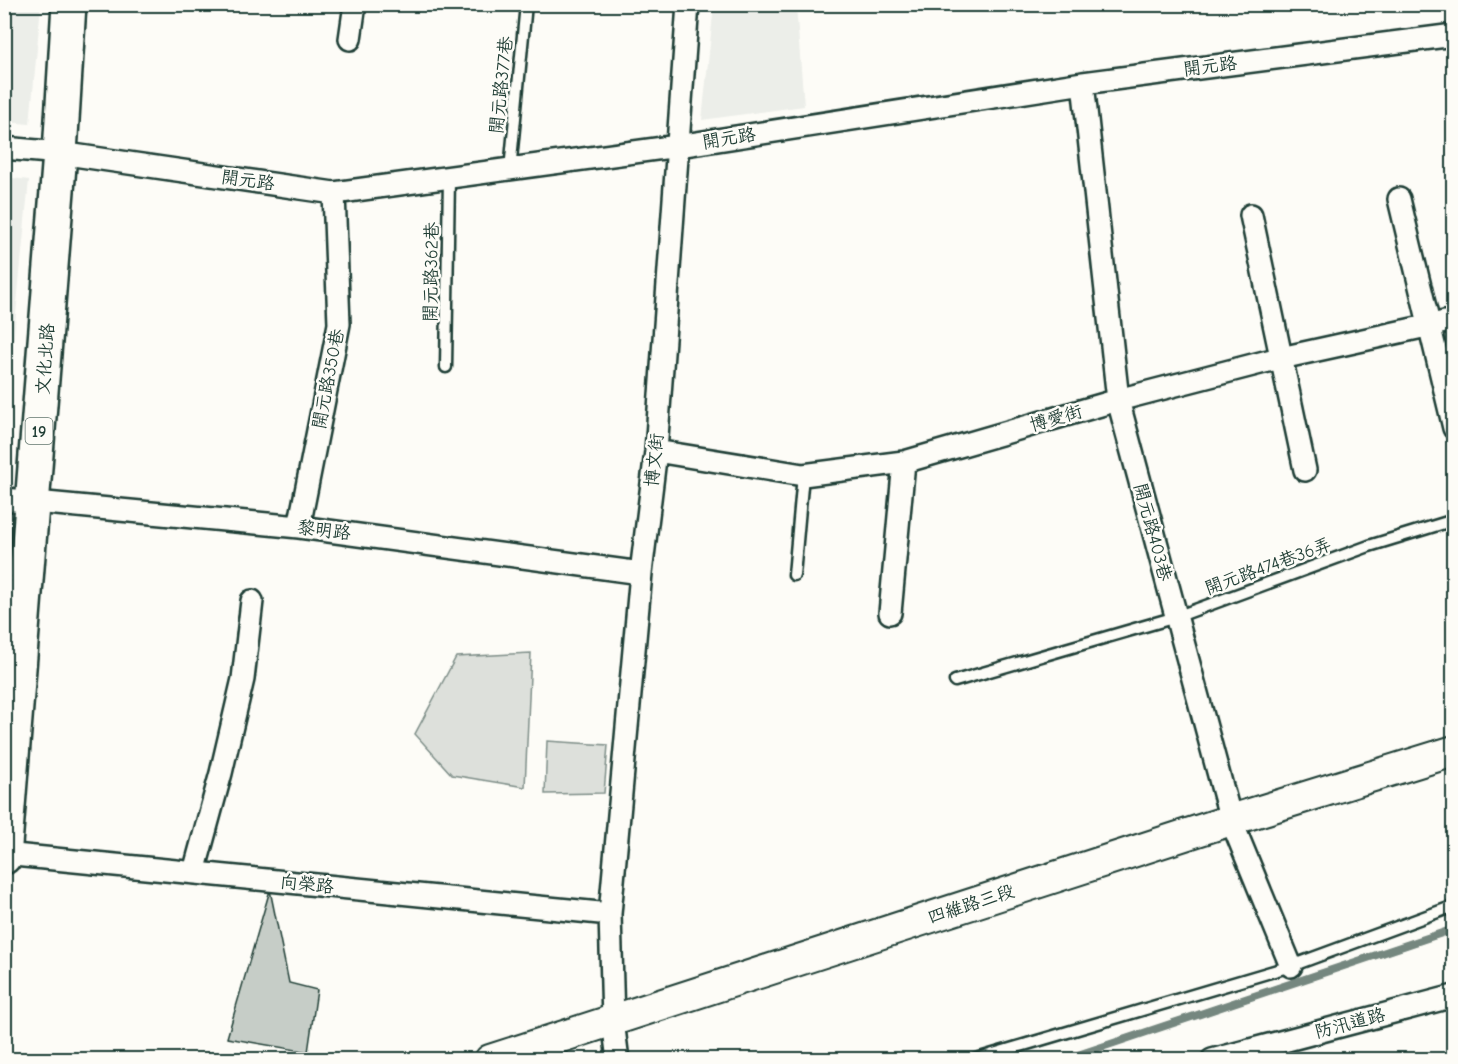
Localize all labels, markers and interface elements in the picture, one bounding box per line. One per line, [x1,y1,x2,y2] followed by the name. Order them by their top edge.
[486,35,517,135] street label: 開元路377巷
[1182,53,1238,80] street label: 開元路
[701,124,757,153] street label: 開元路
[220,166,276,195] street label: 開元路
[420,222,443,322] street label: 開元路362巷
[33,322,58,396] street label: 文化北路
[308,327,349,431] street label: 開元路350巷
[1027,401,1085,436] street label: 博愛街
[26,418,52,444] road number: 19
[641,432,668,488] street label: 博文街
[1129,481,1176,584] street label: 開元路403巷
[296,517,352,544] street label: 黎明路
[1202,534,1334,599] street label: 開元路474巷36弄
[279,871,335,898] street label: 向榮路
[925,881,1017,928] street label: 四維路三段
[1313,1004,1388,1043] street label: 防汛道路

